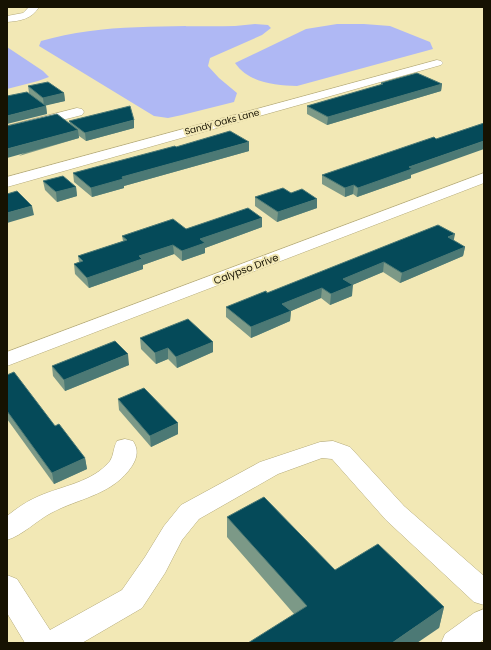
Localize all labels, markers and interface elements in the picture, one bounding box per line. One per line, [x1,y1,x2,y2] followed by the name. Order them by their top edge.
[183,106,261,138] street label: Sandy Oaks Lane
[211,250,281,288] street label: Calypso Drive

